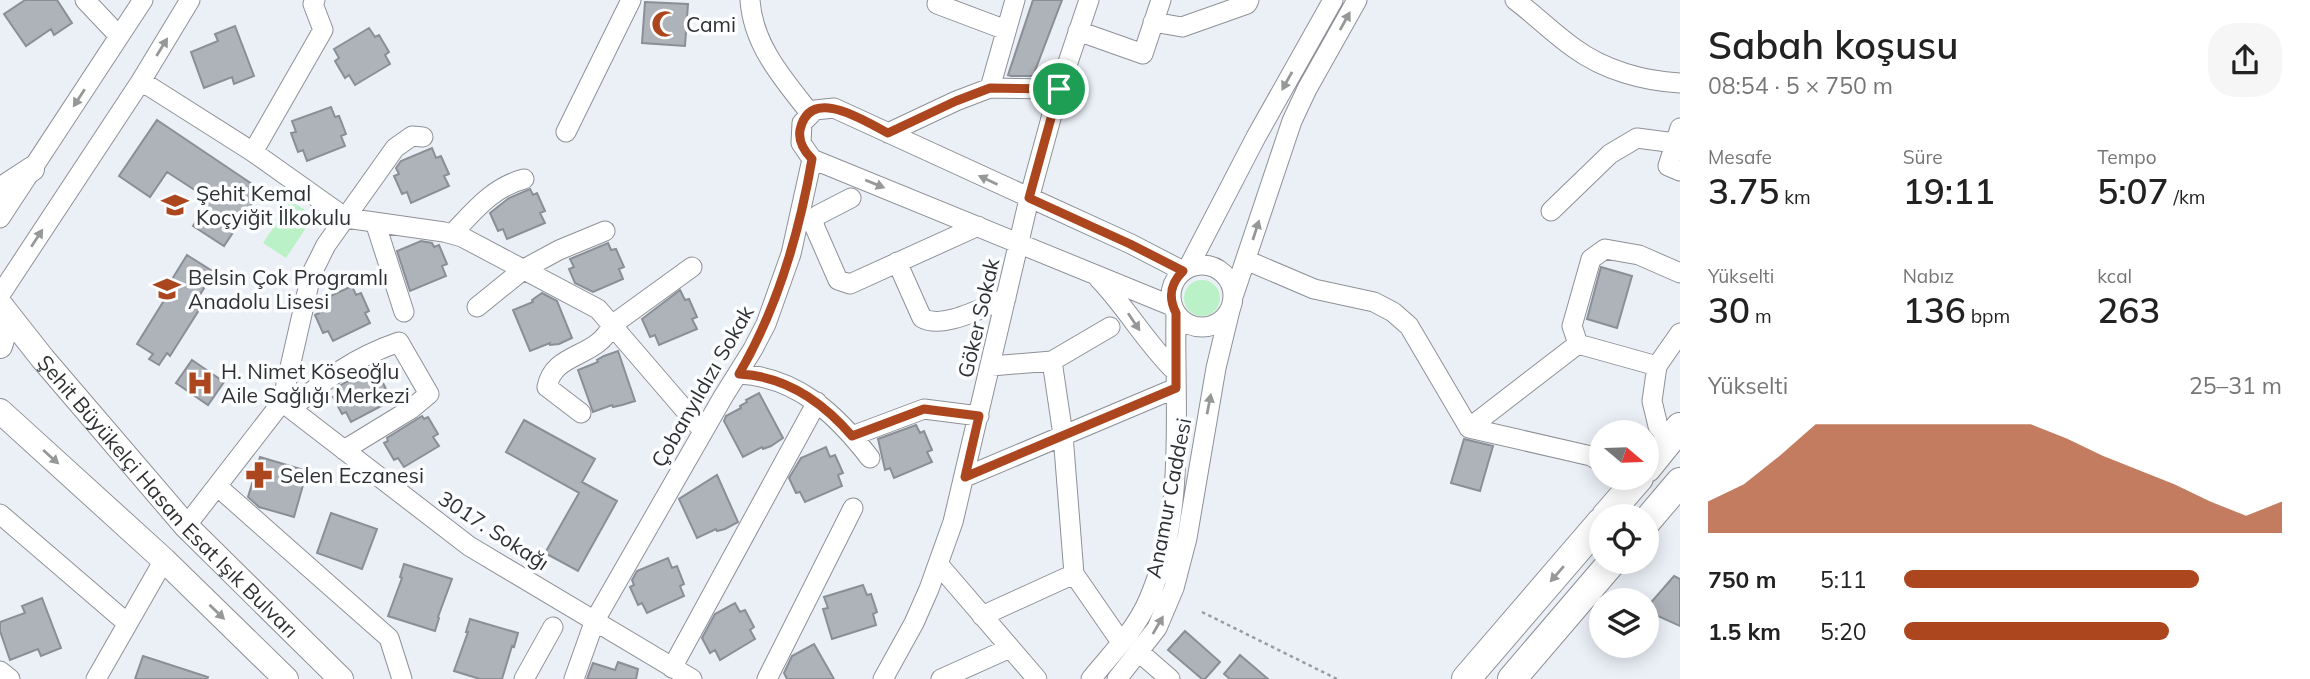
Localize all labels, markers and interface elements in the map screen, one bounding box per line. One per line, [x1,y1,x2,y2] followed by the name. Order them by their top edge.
[650,9,680,39] mosque icon: Cami
[686,11,736,37] place label: Cami
[1339,12,1351,31] one-way arrow
[1708,21,1958,69] text: Sabah koşusu
[2208,23,2282,97] button: share
[155,38,168,57] one-way arrow
[1029,59,1089,119] pin
[1040,70,1078,108] icon: arrive
[1281,71,1293,91] one-way arrow
[1708,71,1893,100] text: 08:54 · 5 × 750 m
[72,88,85,108] one-way arrow
[1708,145,1772,169] text: Mesafe
[1903,145,1943,169] text: Süre
[2097,145,2157,169] text: Tempo
[1708,169,1779,213] text: 3.75
[1903,169,1995,213] text: 19:11
[2097,169,2169,213] text: 5:07
[978,174,998,185] one-way arrow
[865,179,886,190] one-way arrow
[196,180,351,230] place label: Şehit Kemal Koçyiğit İlkokulu
[1779,185,1811,209] text: km
[2169,185,2205,209] text: /km
[160,190,190,220] school or university icon: Şehit Kemal Koçyiğit İlkokulu
[1251,219,1262,240] one-way arrow
[31,228,44,248] one-way arrow
[952,256,1004,380] street label: Göker Sokak
[188,264,388,314] place label: Belsin Çok Programlı Anadolu Lisesi
[1708,264,1774,288] text: Yükselti
[1903,264,1954,288] text: Nabız
[2097,264,2132,288] text: kcal
[152,274,182,304] school or university icon: Belsin Çok Programlı Anadolu Lisesi
[1708,288,1750,332] text: 30
[1903,288,1966,332] text: 136
[2097,288,2160,332] text: 263
[645,300,759,471] street label: Çobanyıldızı Sokak
[1750,304,1772,328] text: m
[1966,304,2010,328] text: bpm
[1127,313,1141,331] one-way arrow
[32,349,304,643] street label: Şehit Büyükelçi Hasan Esat Işık Bulvarı
[221,358,410,408] place label: H. Nimet Köseoğlu Aile Sağlığı Merkezi
[185,368,215,398] hospital icon: H. Nimet Köseoğlu Aile Sağlığı Merkezi
[1708,371,1788,400] text: Yükselti
[2189,371,2282,400] text: 25–31 m
[1204,393,1215,415] one-way arrow
[1140,416,1196,580] street label: Anamur Caddesi
[1589,420,1659,490] north arrow
[1589,420,1659,658] map controls
[42,449,59,464] one-way arrow
[244,460,274,490] pharmacy icon: Selen Eczanesi
[280,462,424,488] place label: Selen Eczanesi
[434,485,554,575] street label: 3017. Sokağı
[1589,504,1659,574] button: locate
[1550,565,1565,582] one-way arrow
[1708,565,1776,594] text: 750 m
[1820,565,1867,594] text: 5:11
[1589,588,1659,658] button: layers
[208,604,225,620] one-way arrow
[1152,615,1165,634] one-way arrow
[1708,617,1781,646] text: 1.5 km
[1820,617,1867,646] text: 5:20

